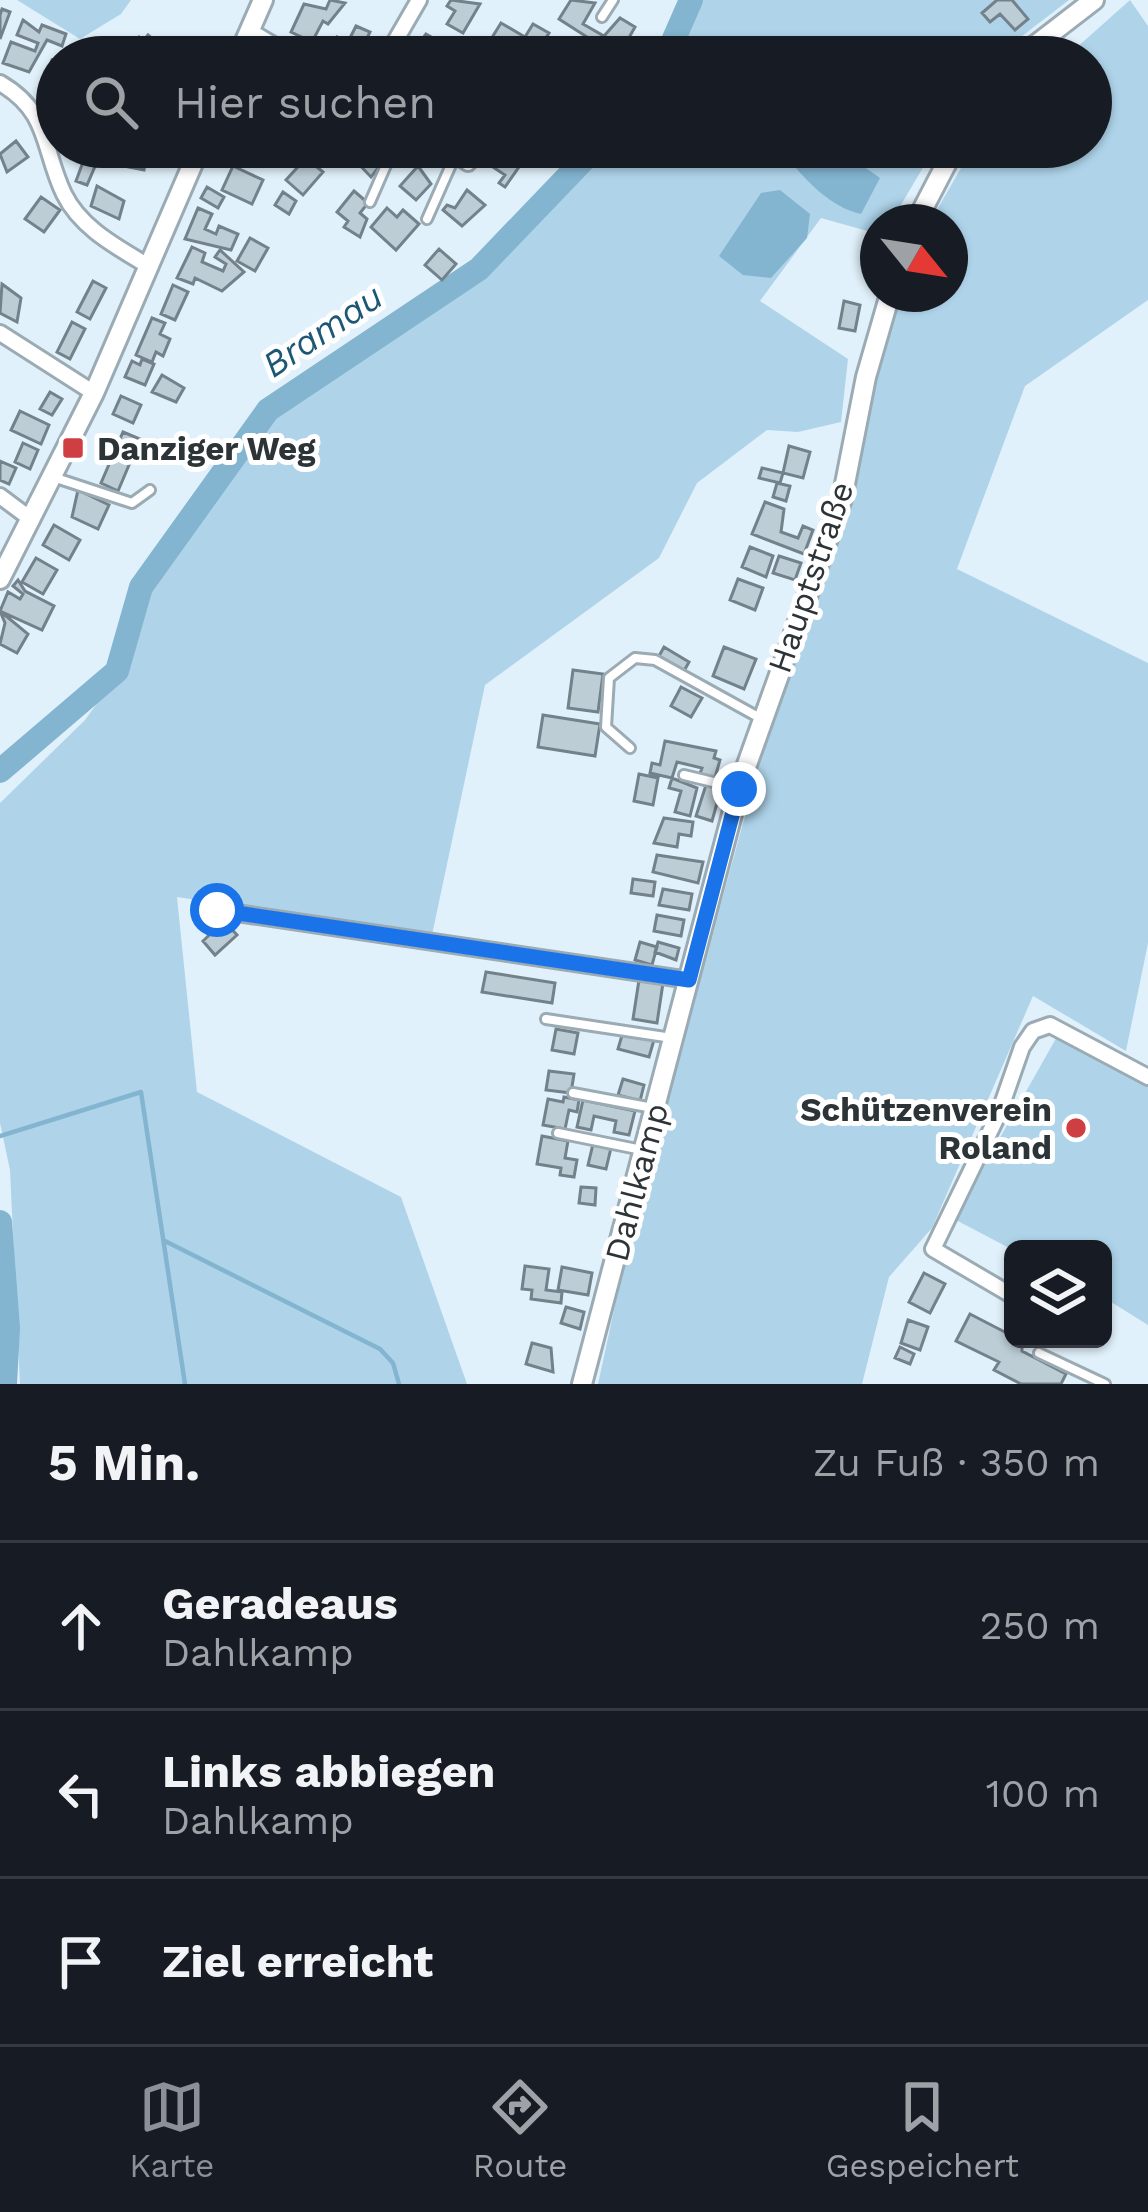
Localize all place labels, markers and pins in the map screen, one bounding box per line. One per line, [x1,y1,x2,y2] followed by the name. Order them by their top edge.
[97,429,316,468] place label: Danziger Weg
[60,435,86,461] marker: Danziger Weg
[800,1090,1052,1167] place label: Schützenverein Roland
[1063,1115,1089,1141] marker: Schützenverein Roland

